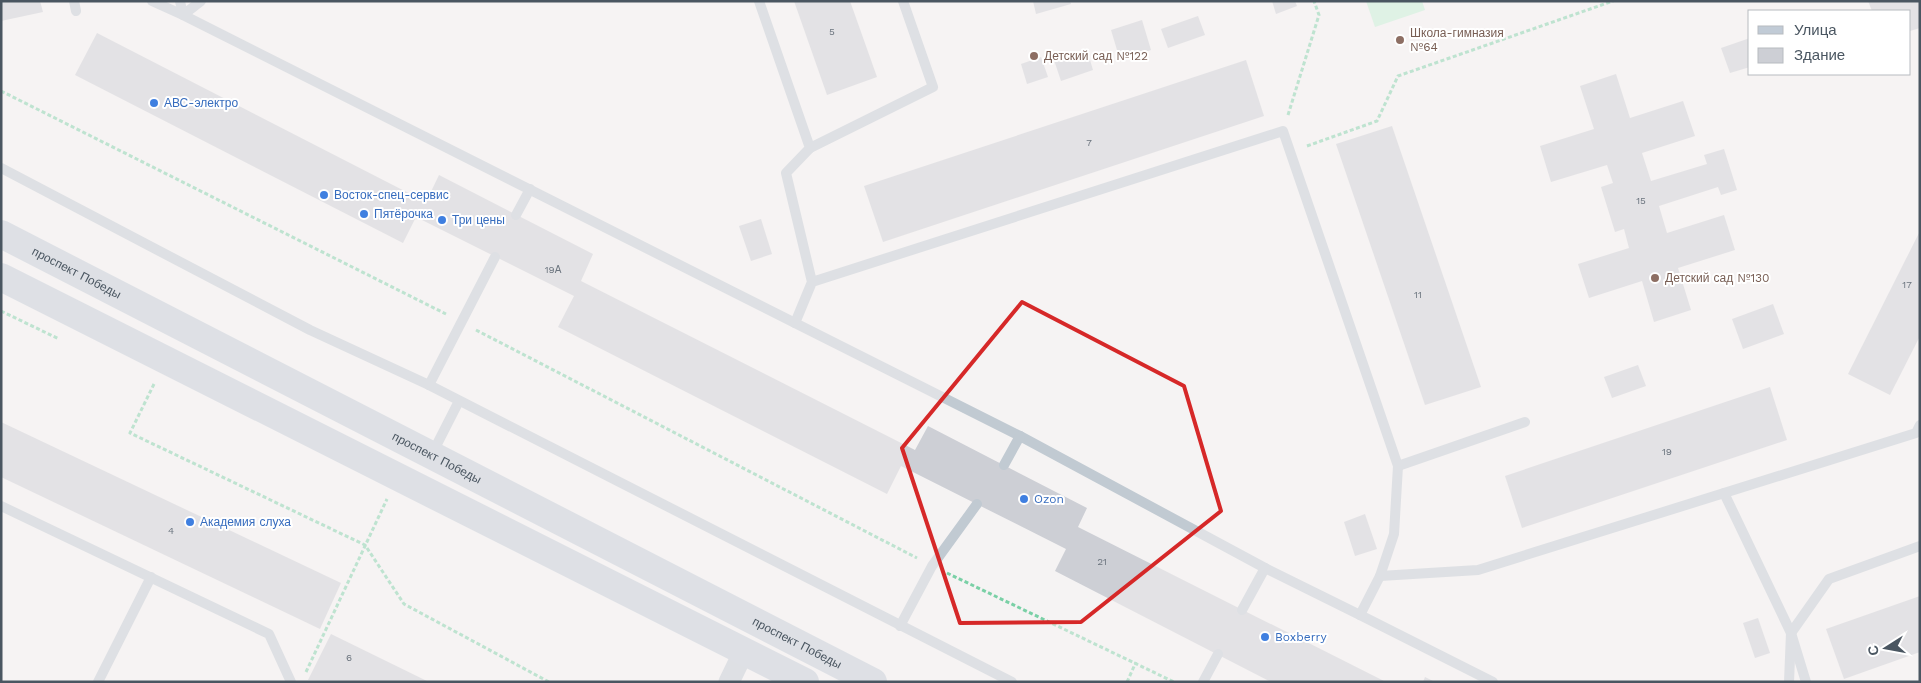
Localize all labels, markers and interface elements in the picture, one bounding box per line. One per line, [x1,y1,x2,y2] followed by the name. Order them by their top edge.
[1748,10,1911,75] legend
[1794,21,1837,39] text: Улица
[829,26,835,37] house number: 5
[1410,26,1504,54] place label: Школа-гимназия №64
[1394,34,1406,46] marker: Школа-гимназия №64
[1794,46,1845,64] text: Здание
[1044,49,1148,63] place label: Детский сад №122
[1028,50,1040,62] marker: Детский сад №122
[164,96,238,110] place label: АВС-электро
[148,97,160,109] marker: АВС-электро
[1086,137,1092,148] house number: 7
[334,188,449,202] place label: Восток-спец-сервис
[318,189,330,201] marker: Восток-спец-сервис
[1636,195,1646,206] house number: 15
[374,207,433,221] place label: Пятёрочка
[358,208,370,220] marker: Пятёрочка
[452,213,505,227] place label: Три цены
[436,214,448,226] marker: Три цены
[30,244,123,302] street label: проспект Победы
[545,264,562,275] house number: 19А
[1665,271,1770,285] place label: Детский сад №130
[1649,272,1661,284] marker: Детский сад №130
[1902,279,1912,290] house number: 17
[1414,289,1422,300] house number: 11
[390,429,484,487] street label: проспект Победы
[1662,446,1672,457] house number: 19
[1034,492,1064,506] place label: Ozon
[1018,493,1030,505] marker: Ozon
[200,515,291,529] place label: Академия слуха
[184,516,196,528] marker: Академия слуха
[168,525,174,536] house number: 4
[1097,556,1107,567] house number: 21
[750,614,844,672] street label: проспект Победы
[1861,623,1911,673] north arrow
[1275,630,1327,644] place label: Boxberry
[1259,631,1271,643] marker: Boxberry
[1864,644,1882,657] text: С
[346,652,352,663] house number: 6

